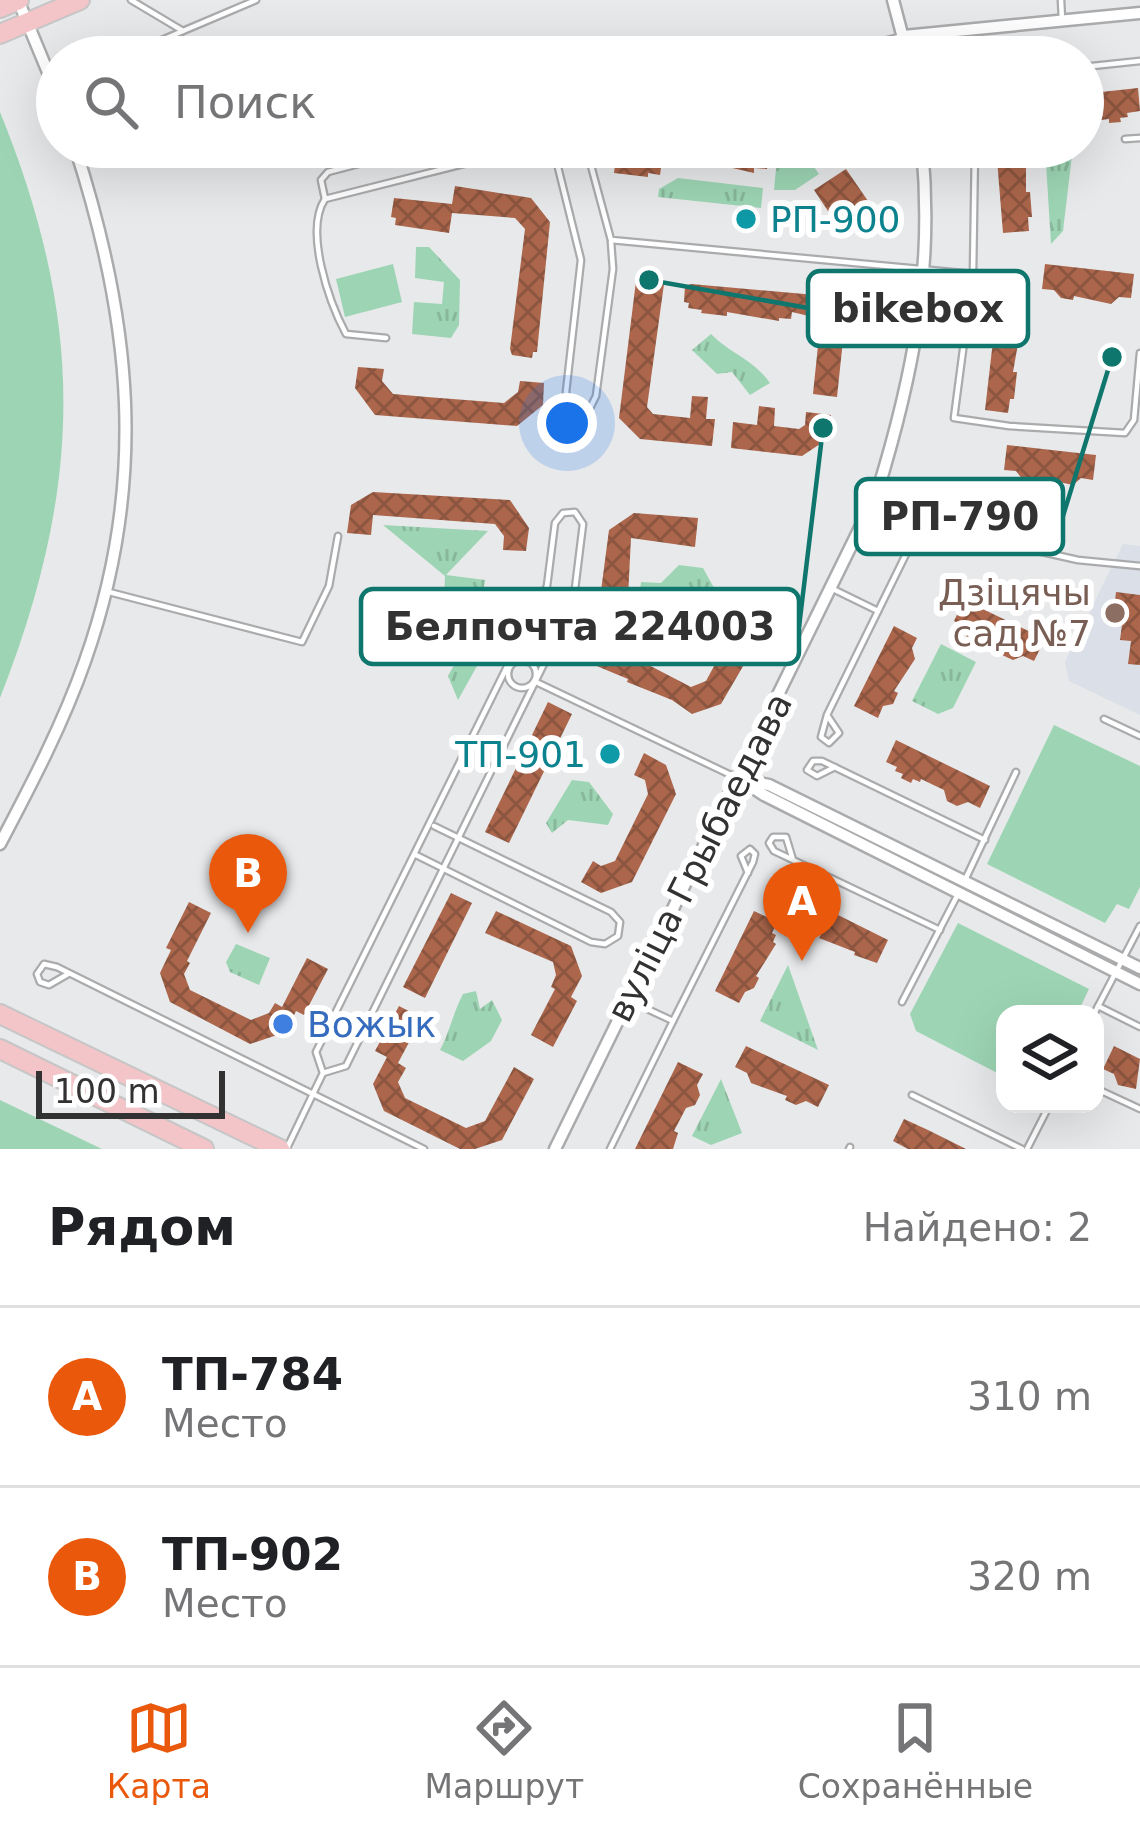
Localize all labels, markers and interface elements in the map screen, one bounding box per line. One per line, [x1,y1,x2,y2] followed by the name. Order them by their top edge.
[36,36,1104,168] search box
[78,69,144,135] icon: search
[174,76,317,129] text: Поиск
[770,199,900,240] place label: РП-900
[733,206,759,232] marker: РП-900
[808,271,1028,346] callout: bikebox
[832,286,1004,331] text: bikebox
[537,393,597,453] your location
[856,479,1063,554] callout: РП-790
[881,494,1039,539] text: РП-790
[938,572,1091,654] place label: Дзіцячы сад №7
[361,589,799,664] callout: Белпочта 224003
[1102,600,1128,626] marker: Дзіцячы сад №7
[385,604,775,649] text: Белпочта 224003
[599,686,800,1028] street label: вуліца Грыбаедава
[454,734,586,775] place label: ТП-901
[597,741,623,767] marker: ТП-901
[209,834,287,933] pin: B
[763,862,841,961] pin: A
[307,1004,436,1045] place label: Вожык
[996,1005,1104,1113] map controls
[996,1005,1104,1113] button: layers
[270,1011,296,1037] marker: Вожык
[36,1065,225,1118] scale bar
[54,1072,160,1111] text: 100 m
[48,1198,236,1257] text: Рядом
[863,1205,1092,1250] text: Найдено: 2
[162,1348,343,1401] text: ТП-784
[72,1374,102,1419] text: A
[967,1374,1092,1419] text: 310 m
[162,1401,288,1446] text: Место
[162,1528,343,1581] text: ТП-902
[72,1554,102,1599] text: B
[967,1554,1092,1599] text: 320 m
[162,1581,288,1626] text: Место
[107,1695,211,1806] tab: Карта
[425,1695,584,1806] tab: Маршрут
[798,1695,1033,1806] tab: Сохранённые

